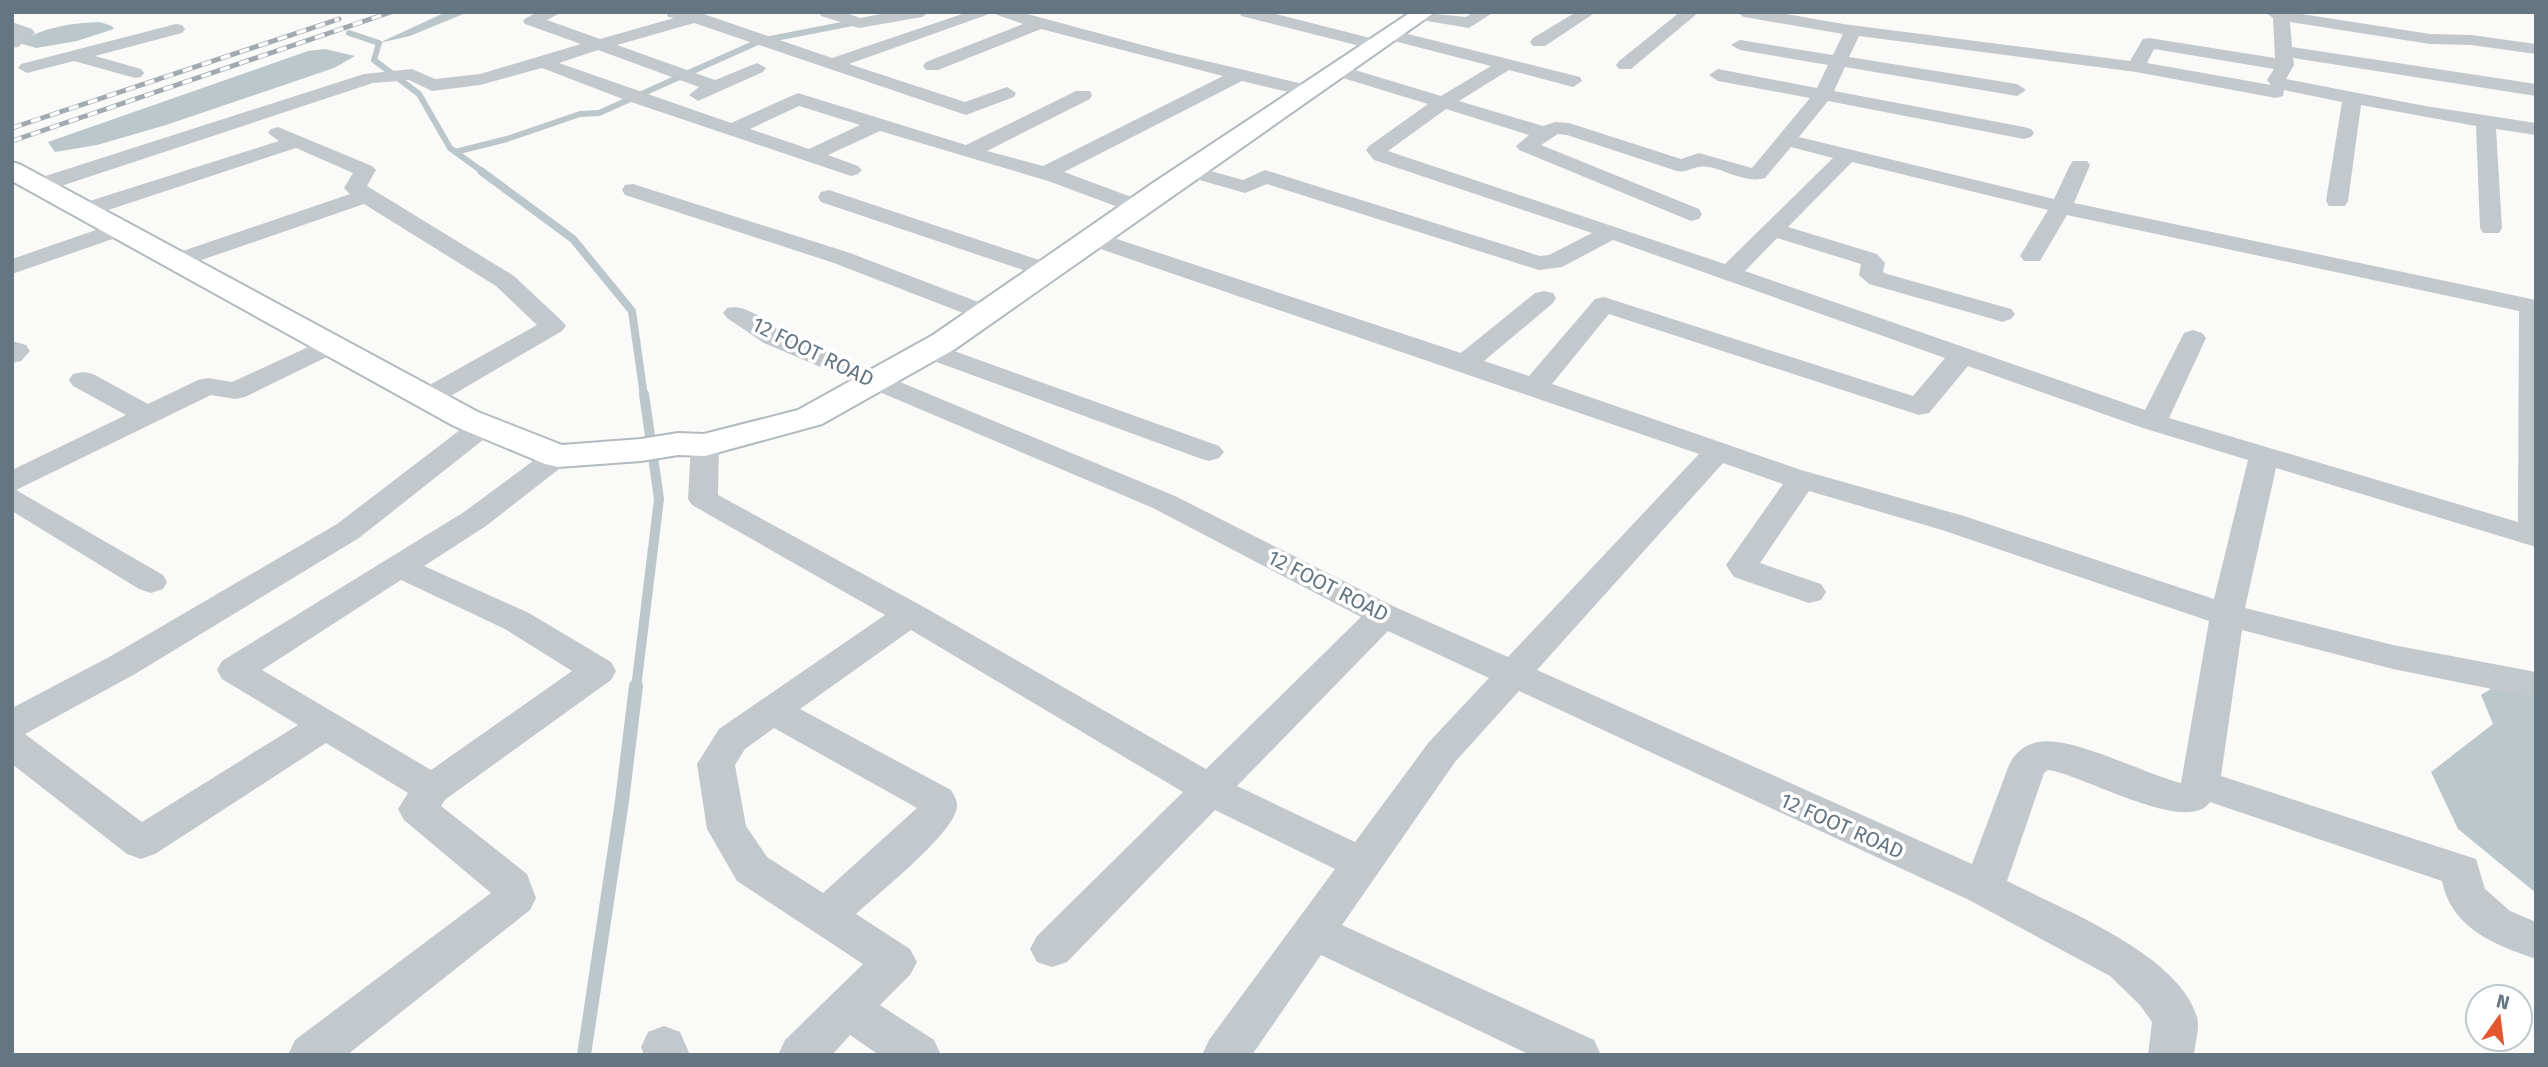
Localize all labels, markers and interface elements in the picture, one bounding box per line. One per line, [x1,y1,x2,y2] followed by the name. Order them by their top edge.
[748,311,878,393] street label: 12 FOOT ROAD
[1263,544,1393,628] street label: 12 FOOT ROAD
[1776,787,1908,865] street label: 12 FOOT ROAD
[2464,983,2534,1053] north arrow
[2494,989,2512,1015] text: N

